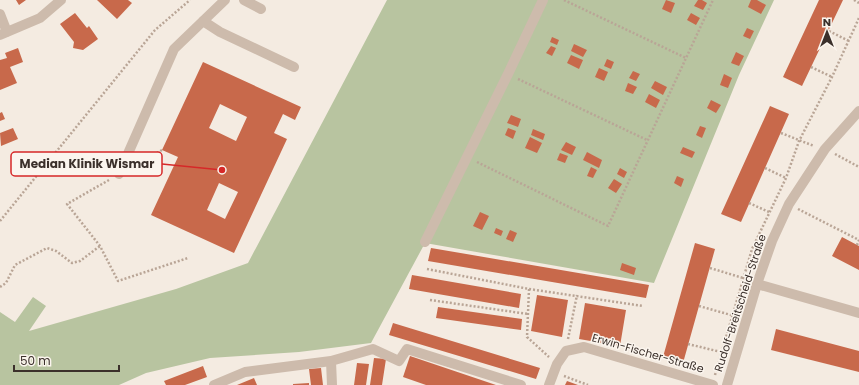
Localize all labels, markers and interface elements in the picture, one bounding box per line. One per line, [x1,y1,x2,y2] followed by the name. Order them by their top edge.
[807,12,847,52] north arrow
[823,14,831,30] text: N
[11,152,162,176] callout: Median Klinik Wismar
[20,155,154,172] text: Median Klinik Wismar
[710,232,770,374] street label: Rudolf-Breitscheid-Straße
[590,329,706,377] street label: Erwin-Fischer-Straße
[14,347,119,373] scale bar
[20,352,51,369] text: 50 m

